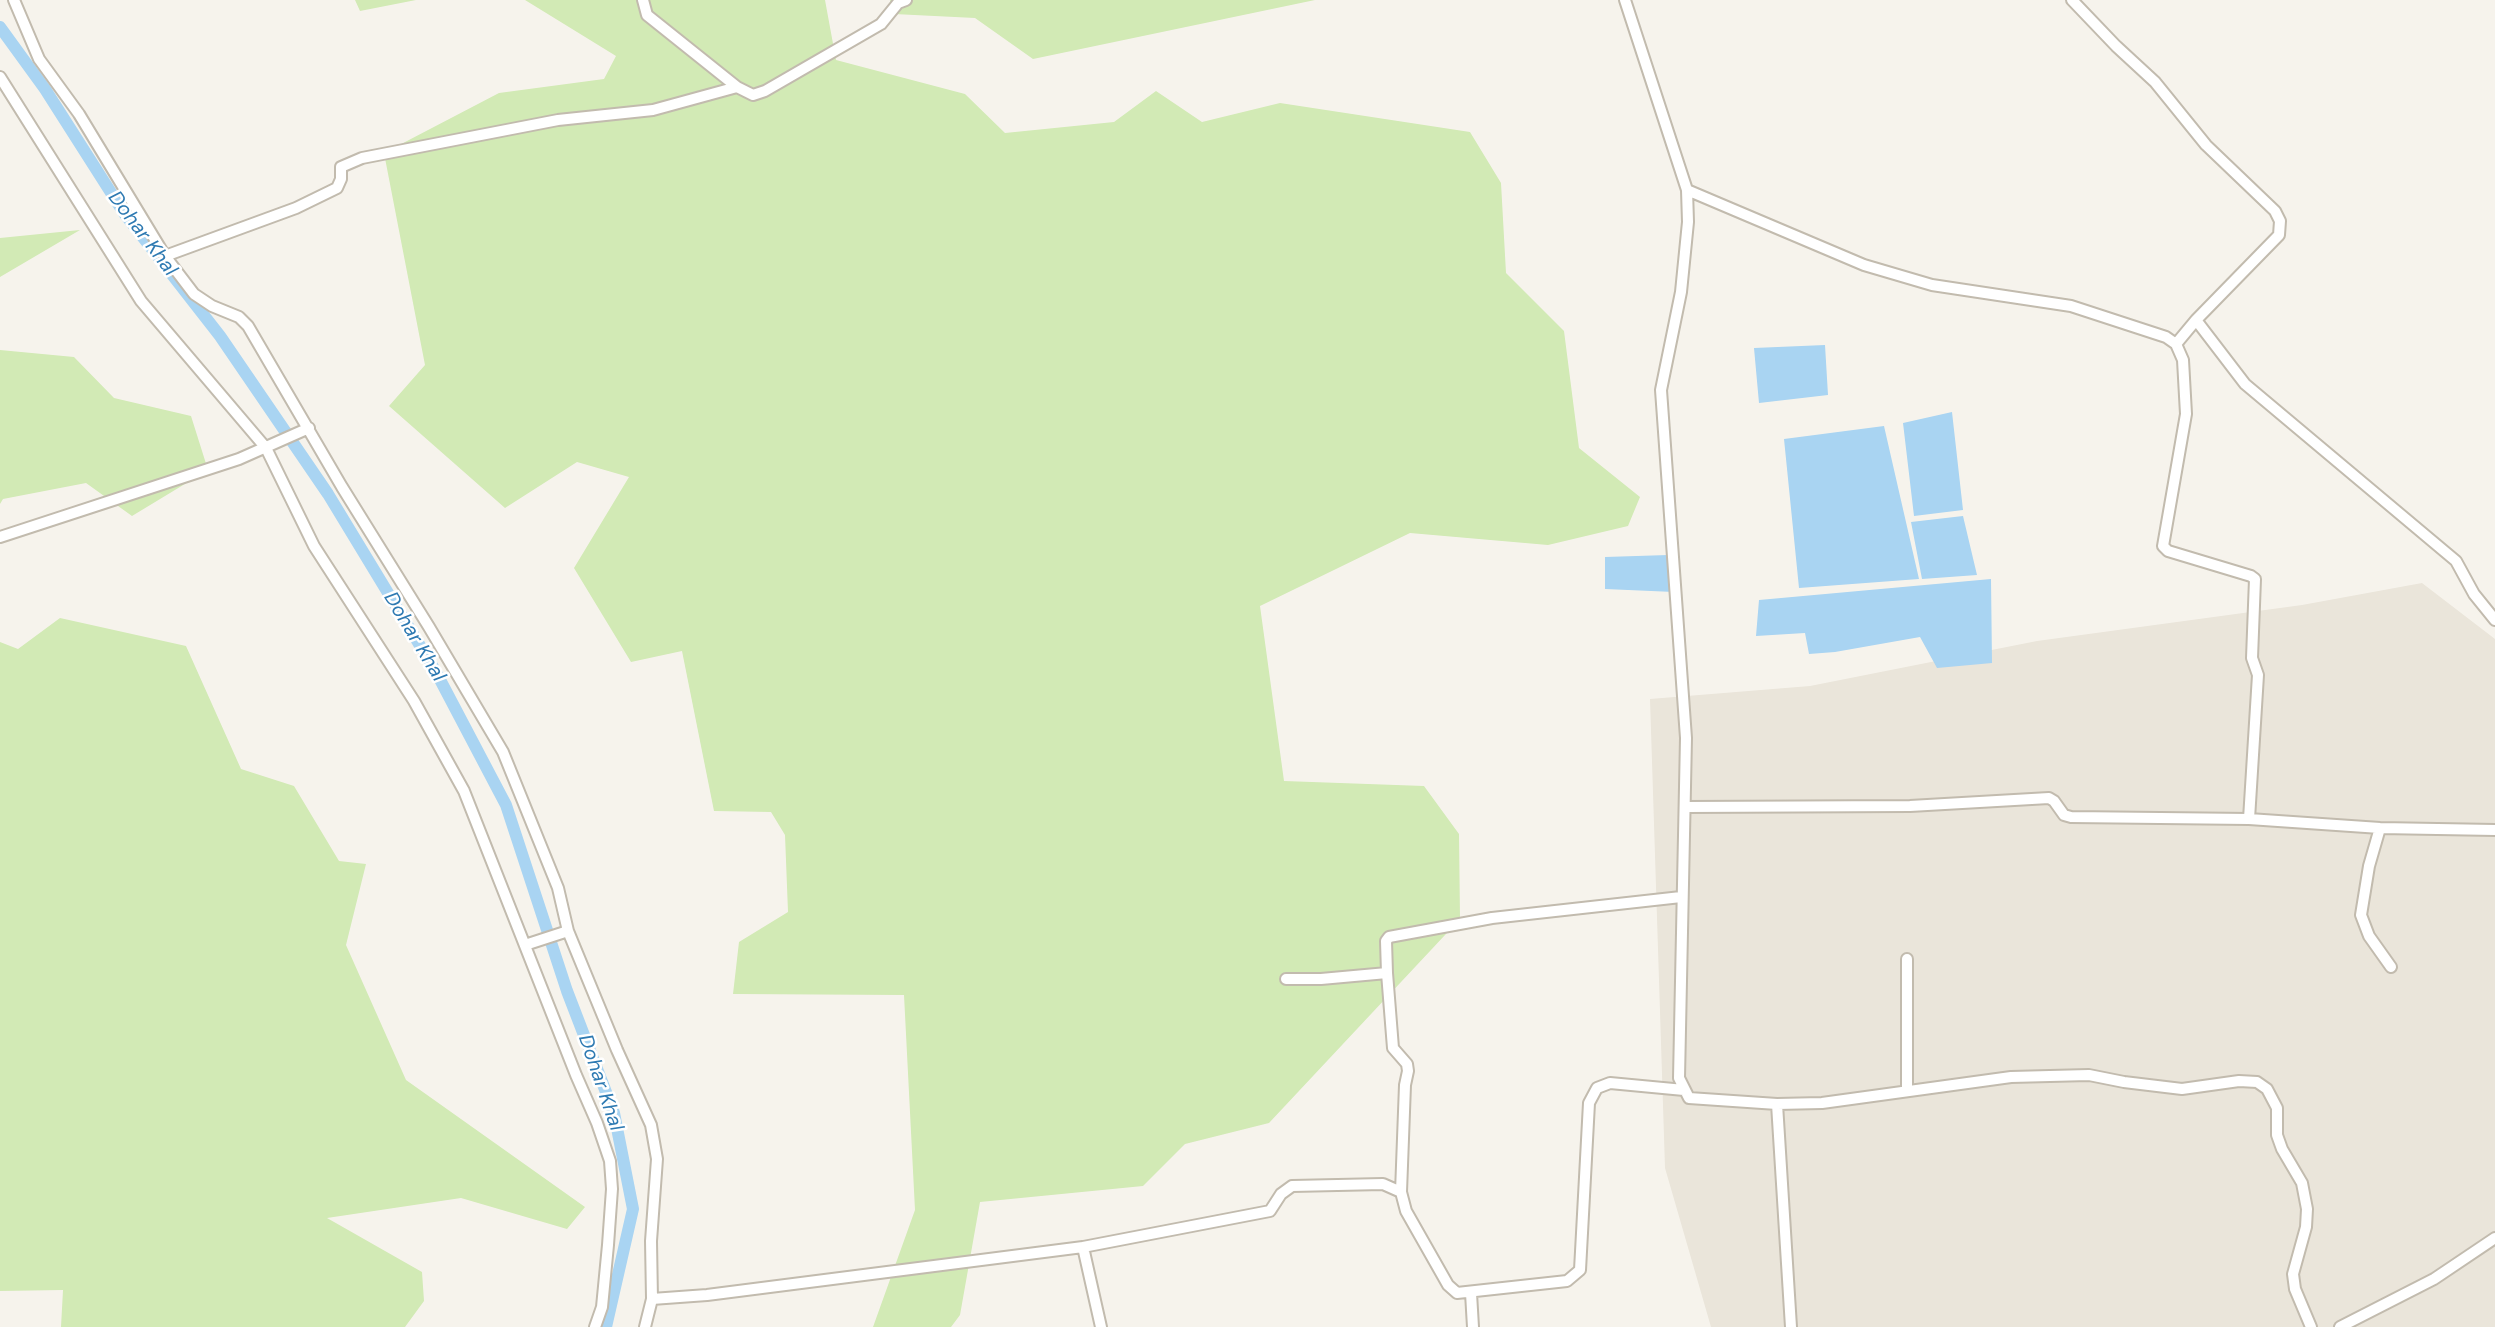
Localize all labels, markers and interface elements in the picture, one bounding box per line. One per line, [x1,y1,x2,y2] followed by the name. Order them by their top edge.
[102,187,182,281] water label: Dohar Khal
[378,588,450,686] water label: Dohar Khal
[572,1032,628,1134] water label: Dohar Khal

